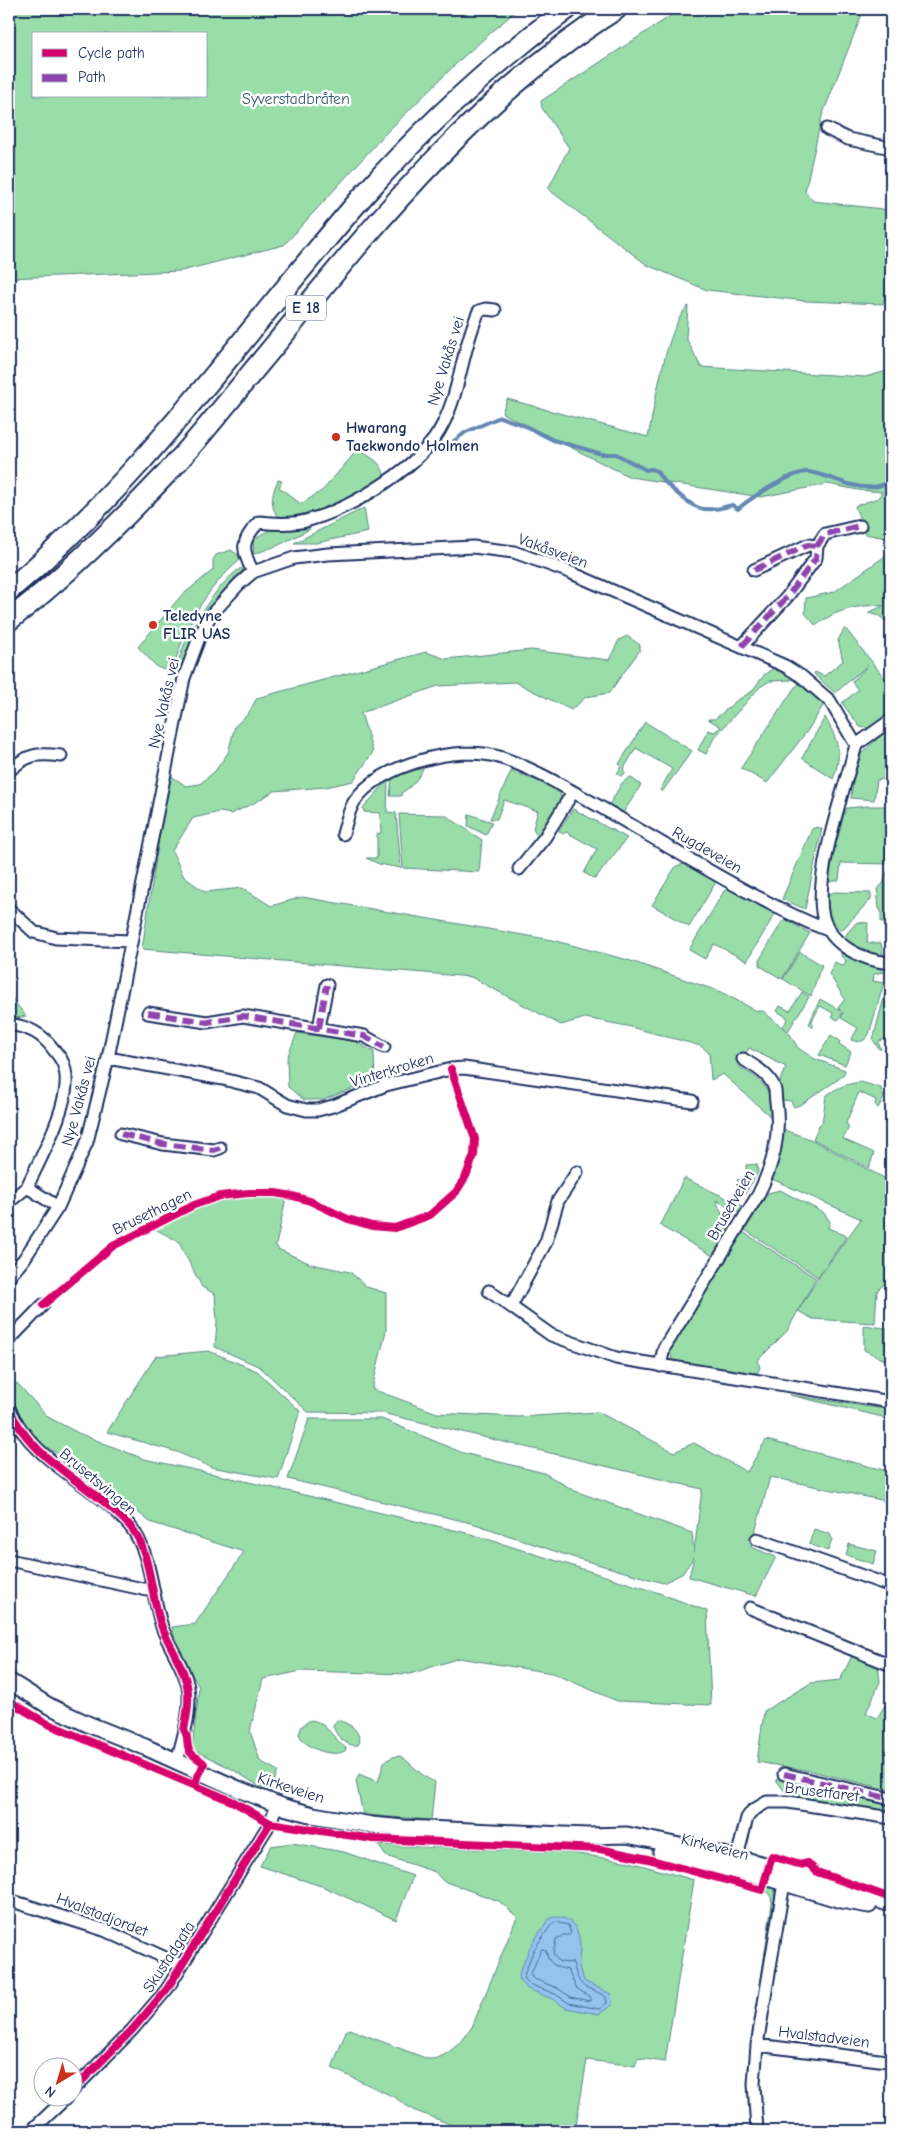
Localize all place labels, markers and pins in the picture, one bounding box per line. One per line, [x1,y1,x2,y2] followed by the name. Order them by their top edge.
[346,419,479,455] place label: Hwarang Taekwondo Holmen
[330,431,342,443] marker: Hwarang Taekwondo Holmen
[163,607,231,643] place label: Teledyne FLIR UAS
[147,619,159,631] marker: Teledyne FLIR UAS

